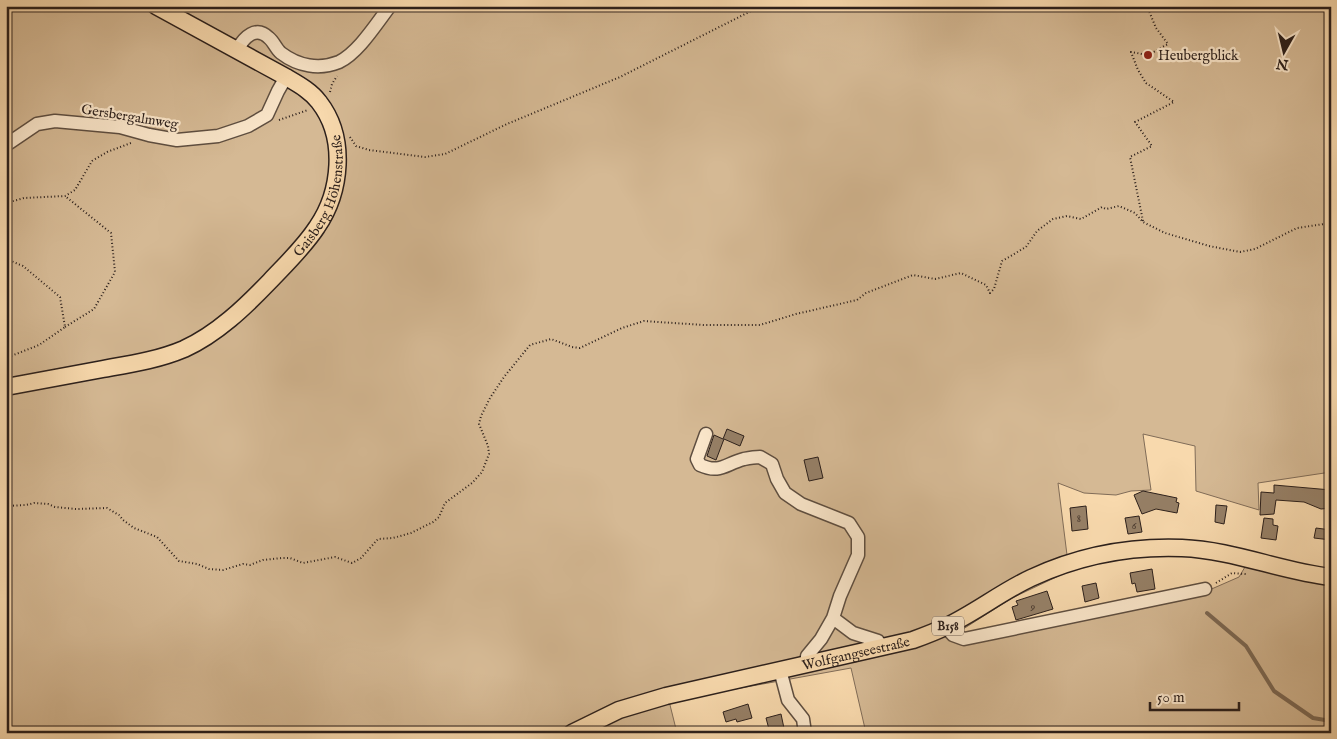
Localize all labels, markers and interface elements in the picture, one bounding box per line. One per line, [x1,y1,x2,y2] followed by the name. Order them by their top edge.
[1260,28,1310,78] north arrow
[1158,47,1239,65] place label: Heubergblick
[1142,49,1154,61] marker: Heubergblick
[1275,54,1291,74] text: N
[80,100,180,134] street label: Gersbergalmweg
[290,132,348,261] street label: Gaisberg Höhenstraße
[1077,512,1081,526] house number: 8
[1132,519,1137,533] house number: 6
[1030,600,1036,614] house number: 9
[932,616,964,636] road number: B158
[800,633,912,675] street label: Wolfgangseestraße
[1150,679,1238,711] scale bar
[1157,688,1185,707] text: 50 m

